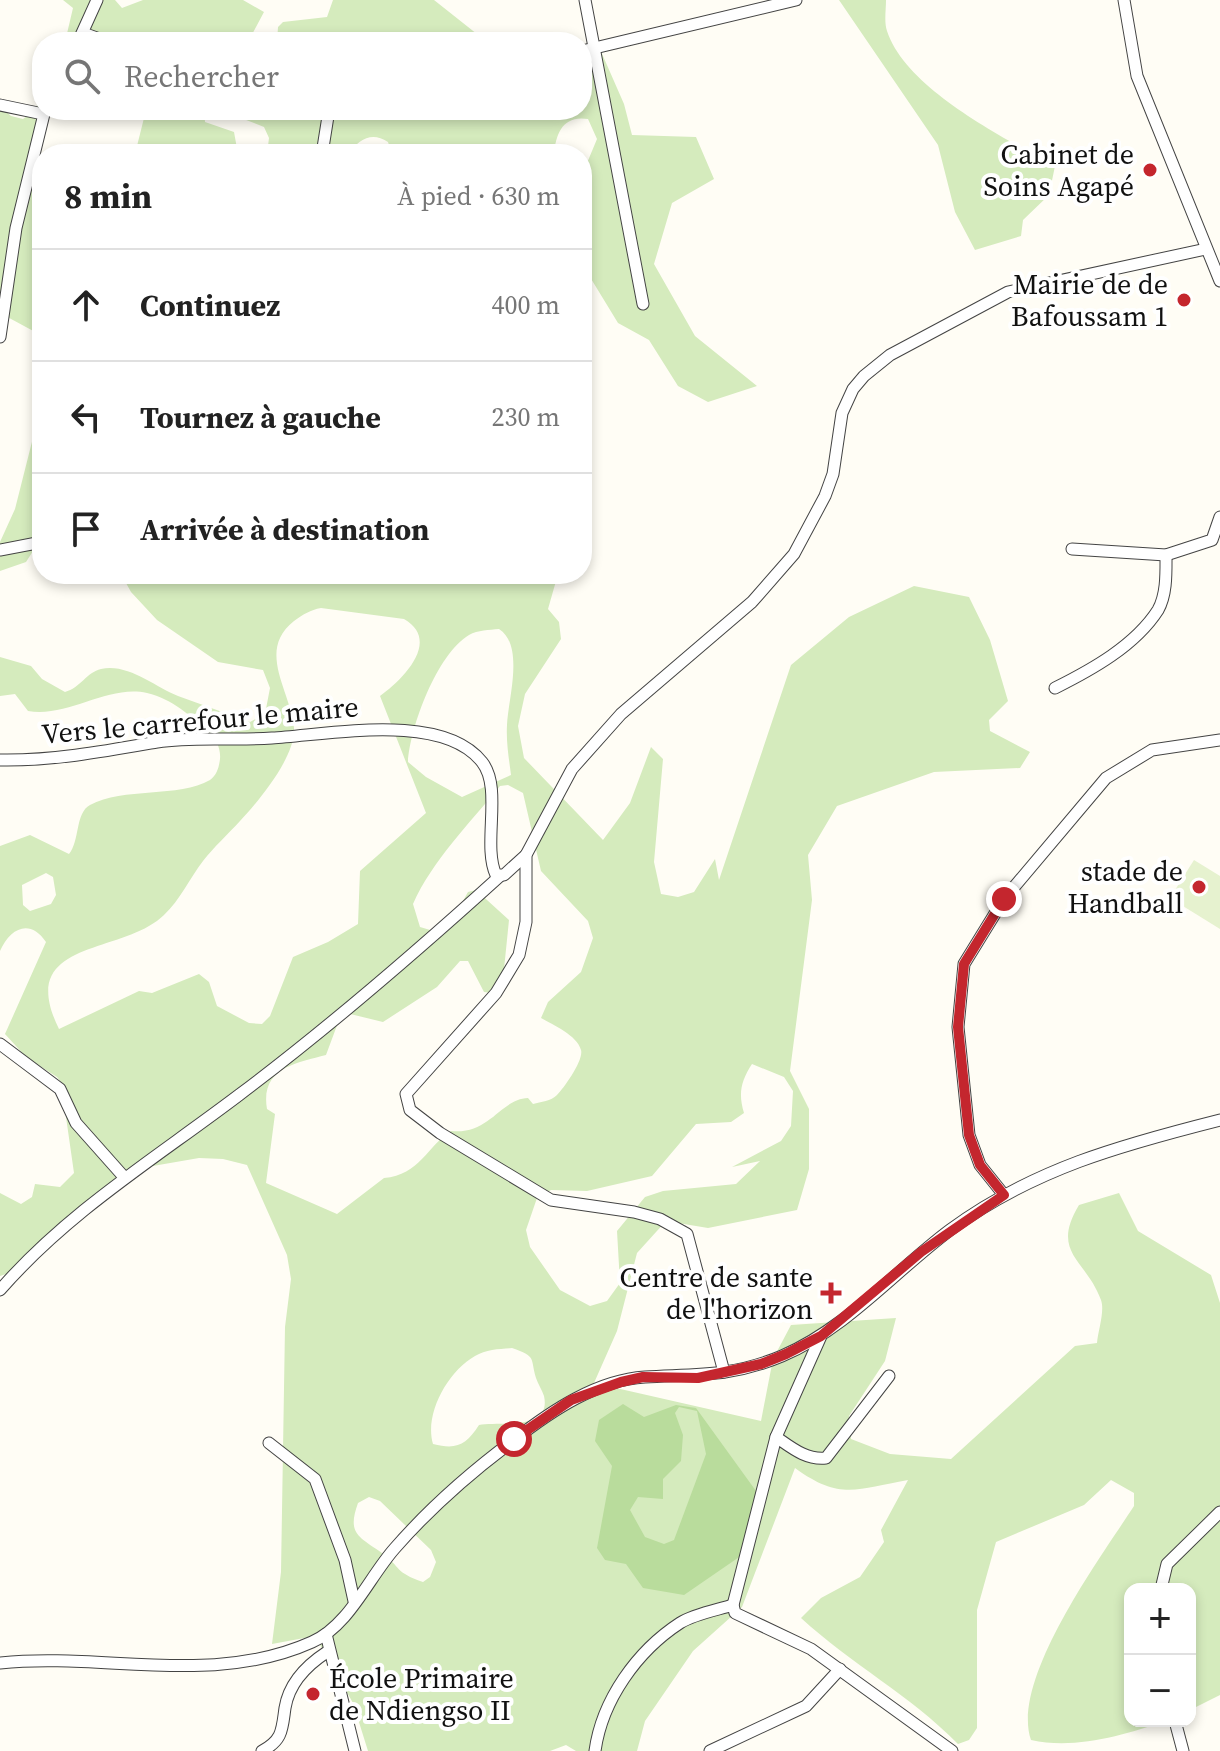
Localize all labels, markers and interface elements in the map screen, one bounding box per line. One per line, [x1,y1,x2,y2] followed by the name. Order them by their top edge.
[32,32,592,120] search box
[60,54,104,98] icon: search
[124,56,279,97] text: Rechercher
[983,135,1134,205] place label: Cabinet de Soins Agapé
[1141,161,1159,179] marker: Cabinet de Soins Agapé
[64,173,152,219] text: 8 min
[397,178,560,214] text: À pied · 630 m
[1011,265,1168,335] place label: Mairie de de Bafoussam 1
[64,283,108,327] icon: ahead
[140,285,280,326] text: Continuez
[492,287,560,323] text: 400 m
[1175,291,1193,309] marker: Mairie de de Bafoussam 1
[64,395,108,439] icon: left
[140,397,381,438] text: Tournez à gauche
[492,399,560,435] text: 230 m
[64,507,108,551] icon: arrive
[140,509,430,550] text: Arrivée à destination
[40,687,360,753] street label: Vers le carrefour le maire
[1067,852,1183,922] place label: stade de Handball
[1190,878,1208,896] marker: stade de Handball
[986,881,1022,917] route end
[620,1258,813,1328] place label: Centre de sante de l'horizon
[820,1282,842,1304] marker: Centre de sante de l'horizon
[496,1421,532,1457] route start
[1124,1583,1196,1727] map controls
[1124,1583,1196,1655] button: +
[1124,1655,1196,1727] button: −
[329,1659,514,1729] place label: École Primaire de Ndiengso II
[304,1685,322,1703] marker: École Primaire de Ndiengso II

